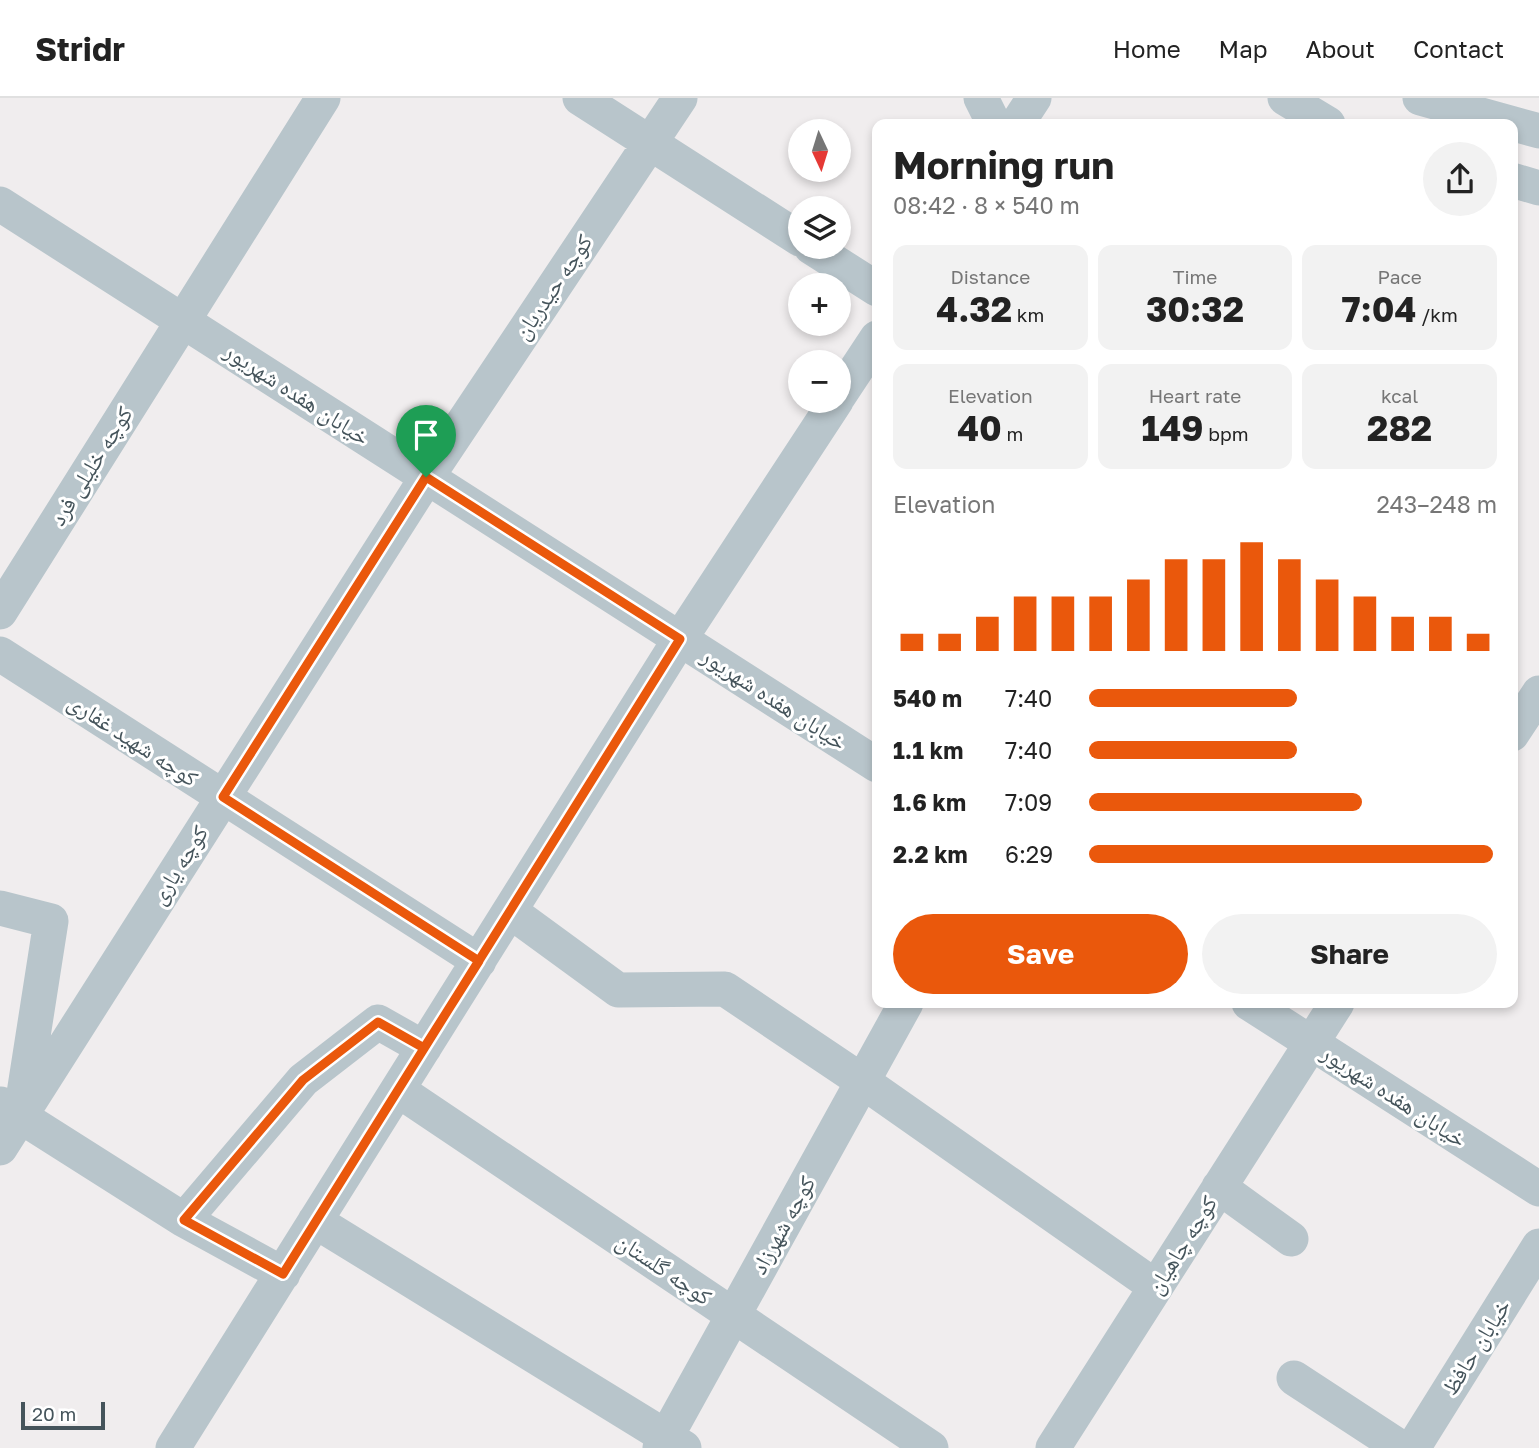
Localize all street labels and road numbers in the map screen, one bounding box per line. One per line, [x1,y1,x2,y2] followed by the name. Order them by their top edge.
[507,228,599,345] street label: کوچه حیدریان
[218,335,375,451] street label: خیابان هفده شهریور
[42,400,139,531] street label: کوچه خلیلی فرد
[695,640,852,756] street label: خیابان هفده شهریور
[63,687,204,793] street label: کوچه شهید غفاری
[143,819,214,910] street label: کوچه یاری
[1315,1037,1472,1153] street label: خیابان هفده شهریور
[744,1170,821,1279] street label: کوچه شهرزاد
[1140,1190,1223,1299] street label: کوچه چاهیان
[611,1226,718,1311] street label: کوچه گلستان
[1435,1293,1516,1400] street label: خیابان حافظ

